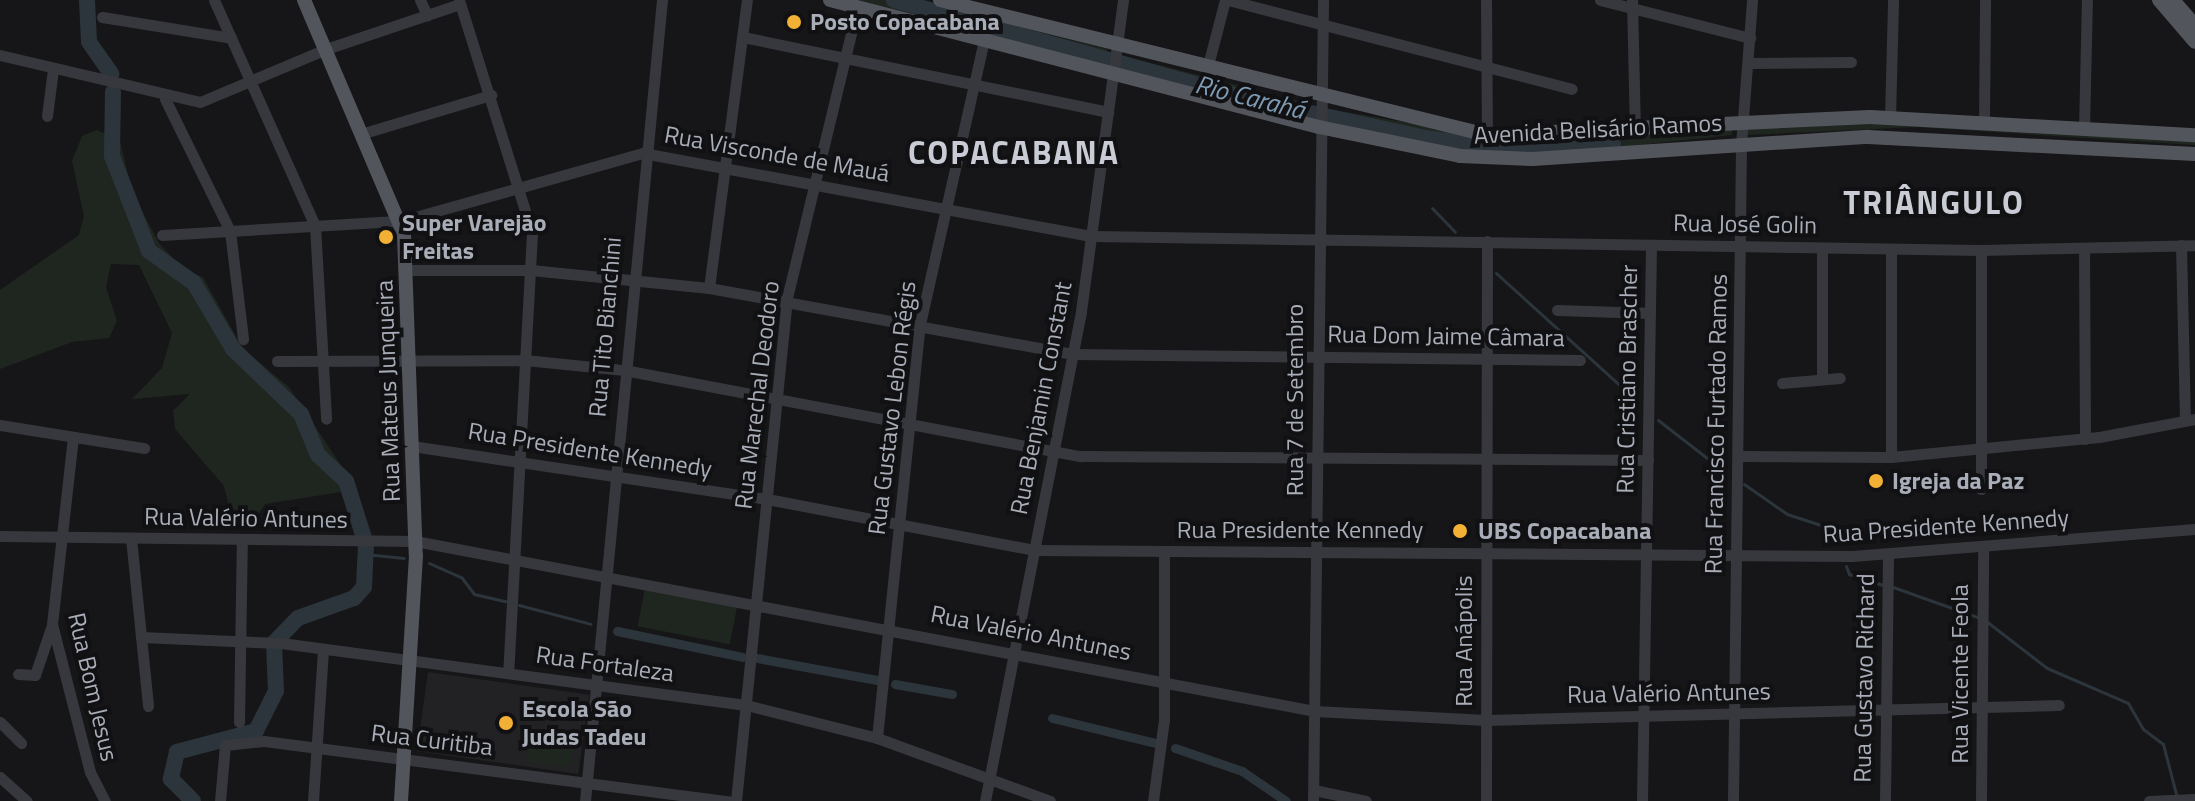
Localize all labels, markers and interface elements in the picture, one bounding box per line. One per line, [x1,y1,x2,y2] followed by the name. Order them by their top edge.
[810,8,1000,36] place label: Posto Copacabana
[785,13,803,31] marker: Posto Copacabana
[1192,68,1308,126] water label: Rio Carahá
[1473,108,1723,150] street label: Avenida Belisário Ramos
[662,120,892,188] street label: Rua Visconde de Mauá
[908,133,1120,171] district label: COPACABANA
[1843,183,2025,221] district label: TRIÂNGULO
[1673,208,1817,240] street label: Rua José Golin
[402,209,546,265] place label: Super Varejão Freitas
[377,228,395,246] marker: Super Varejão Freitas
[583,236,627,418] street label: Rua Tito Bianchini
[1611,264,1643,494] street label: Rua Cristiano Brascher
[1699,274,1733,574] street label: Rua Francisco Furtado Ramos
[370,279,406,503] street label: Rua Mateus Junqueira
[729,279,785,511] street label: Rua Marechal Deodoro
[862,279,922,537] street label: Rua Gustavo Lebon Régis
[1004,279,1078,517] street label: Rua Benjamin Constant
[1281,304,1309,496] street label: Rua 7 de Setembro
[1327,320,1565,352] street label: Rua Dom Jaime Câmara
[466,416,714,484] street label: Rua Presidente Kennedy
[1892,467,2024,495] place label: Igreja da Paz
[1867,472,1885,490] marker: Igreja da Paz
[144,502,348,534] street label: Rua Valério Antunes
[1822,503,2070,549] street label: Rua Presidente Kennedy
[1177,516,1423,544] street label: Rua Presidente Kennedy
[1478,517,1651,545] place label: UBS Copacabana
[1449,520,1471,542] marker: UBS Copacabana
[1848,573,1880,783] street label: Rua Gustavo Richard
[1450,575,1478,707] street label: Rua Anápolis
[1946,584,1974,764] street label: Rua Vicente Feola
[928,599,1134,667] street label: Rua Valério Antunes
[62,610,124,764] street label: Rua Bom Jesus
[534,640,676,688] street label: Rua Fortaleza
[1567,677,1771,709] street label: Rua Valério Antunes
[522,695,646,751] place label: Escola São Judas Tadeu
[497,714,515,732] marker: Escola São Judas Tadeu
[370,718,494,762] street label: Rua Curitiba

